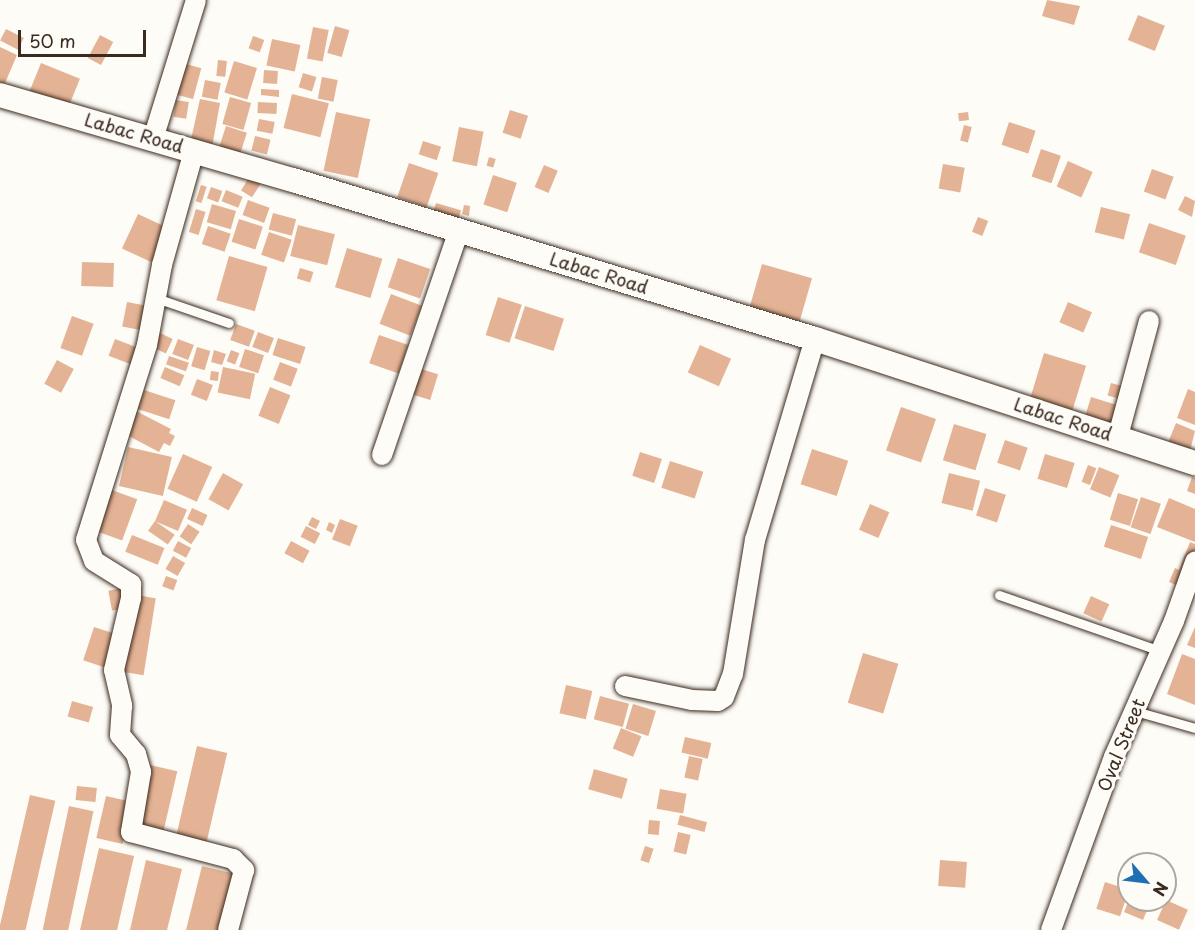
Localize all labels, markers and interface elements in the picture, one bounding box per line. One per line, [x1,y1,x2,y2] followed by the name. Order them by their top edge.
[21,18,148,56] scale bar
[29,27,76,54] text: 50 m
[82,109,186,157] street label: Labac Road
[547,248,651,298] street label: Labac Road
[1011,393,1115,445] street label: Labac Road
[1093,695,1149,795] street label: Oval Street
[1117,852,1177,912] north arrow
[1148,878,1175,901] text: N

